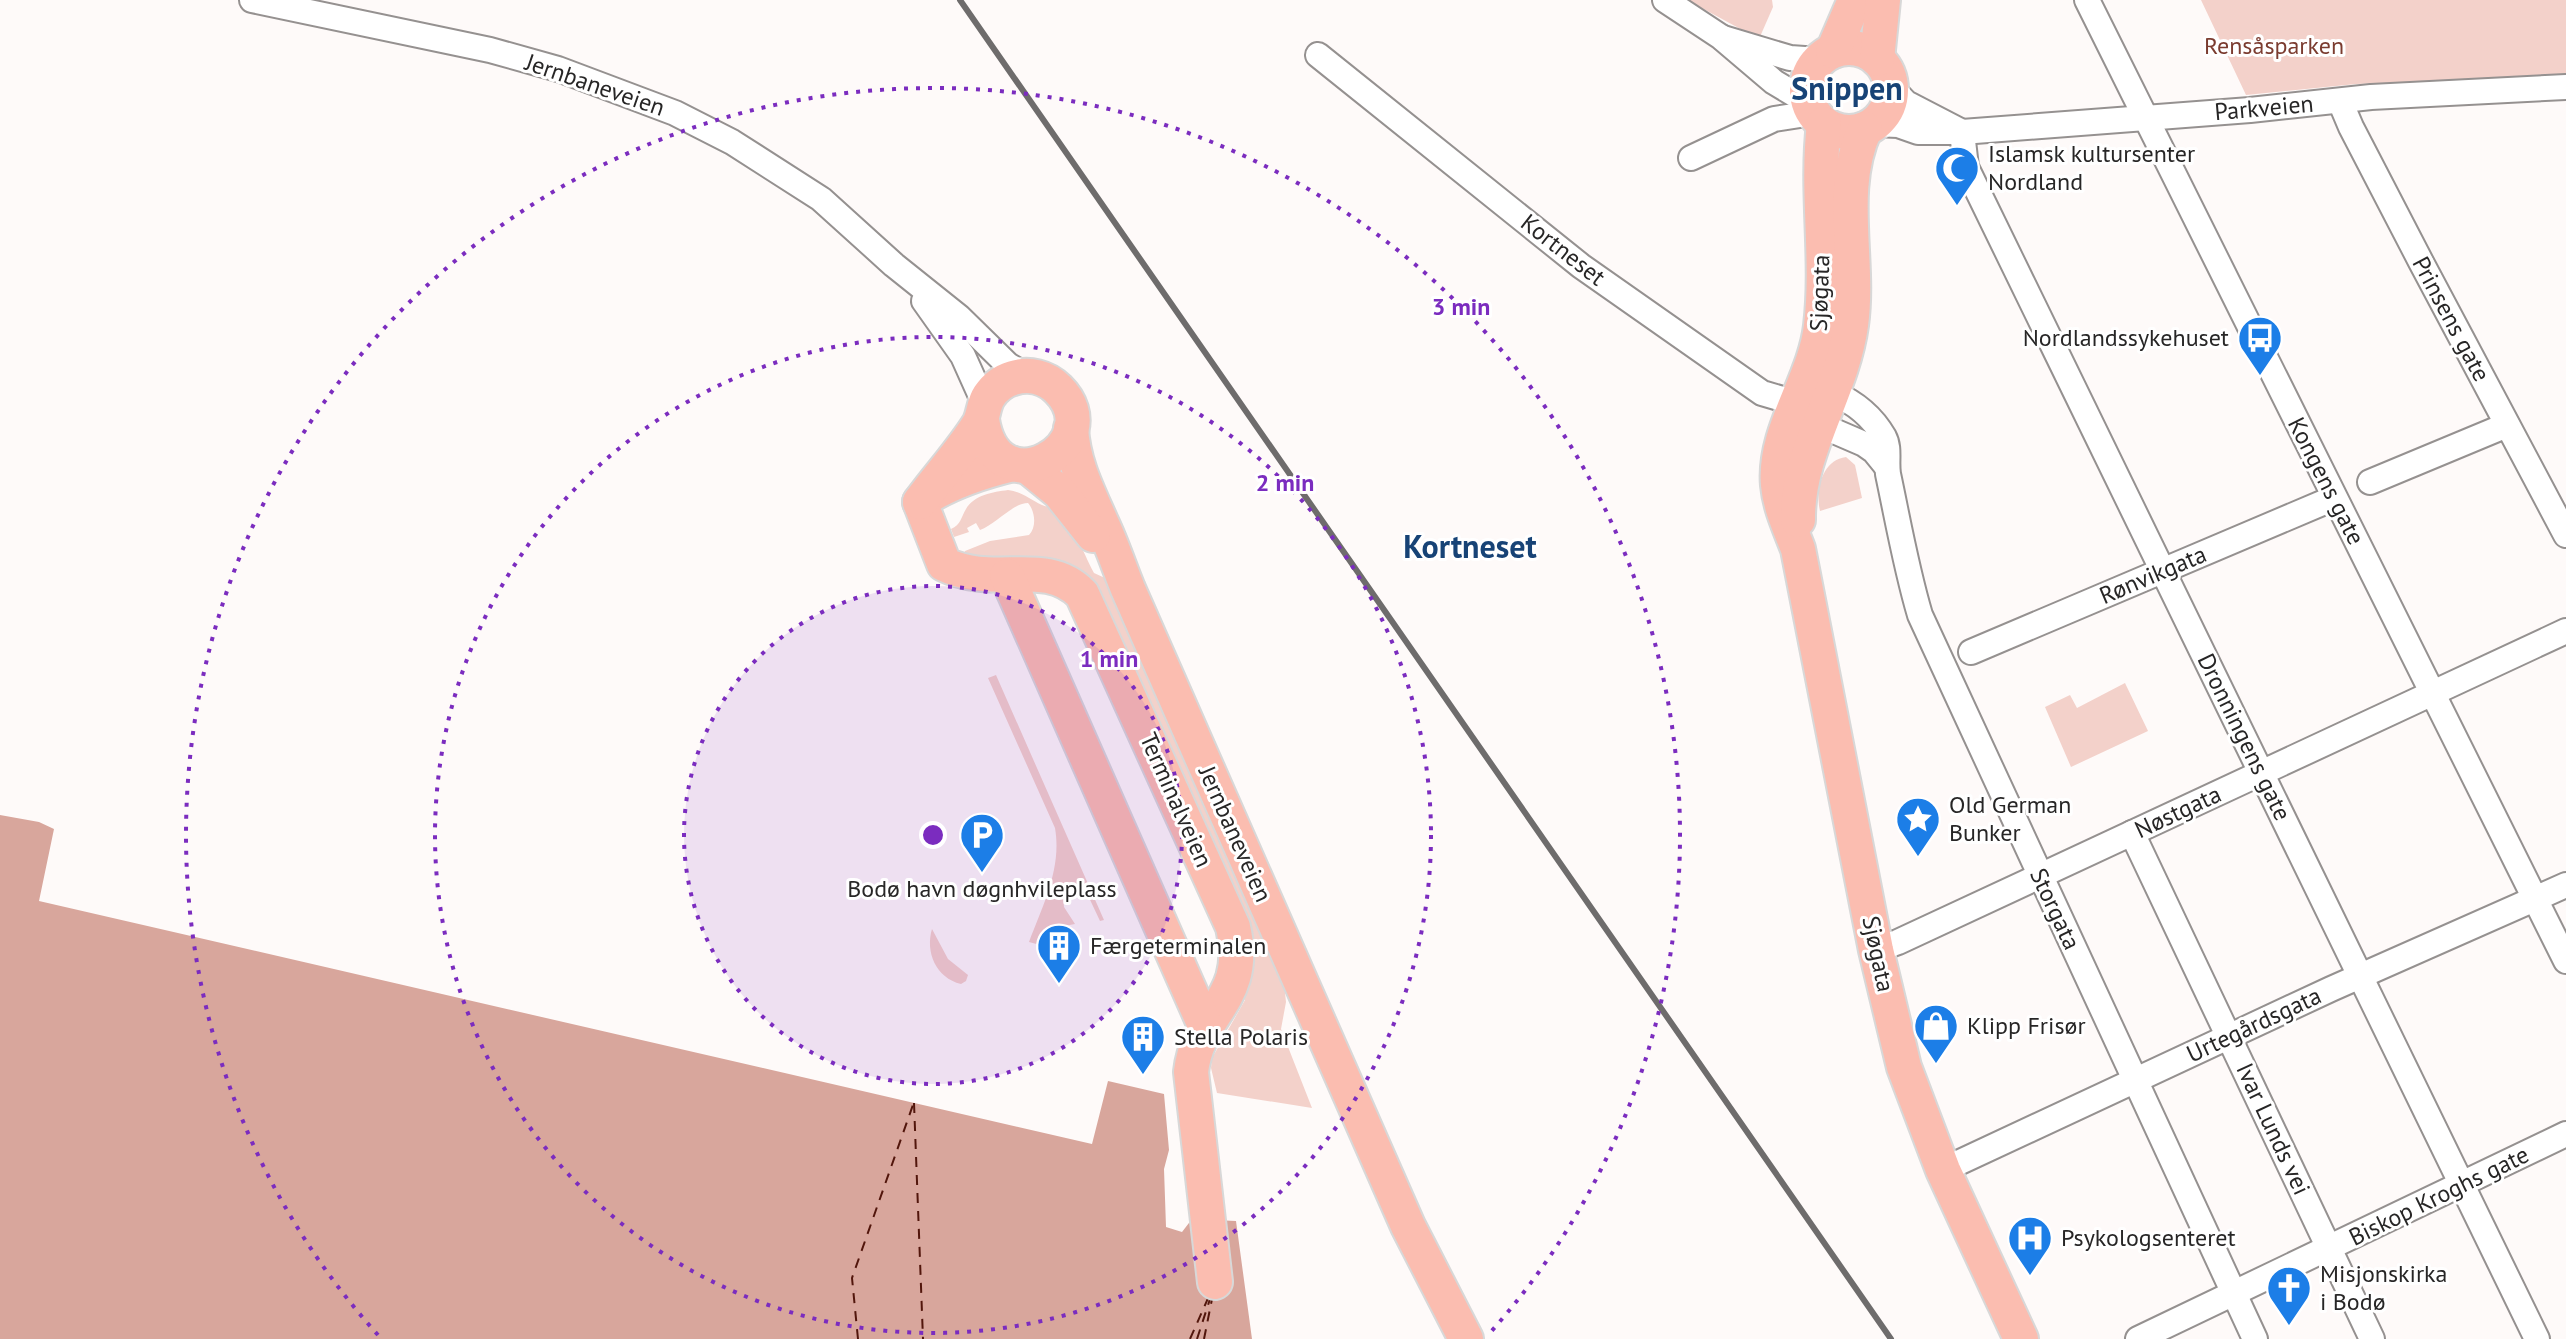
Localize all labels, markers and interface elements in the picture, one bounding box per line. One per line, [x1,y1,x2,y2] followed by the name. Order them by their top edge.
[2204,30,2344,61] park label: Rensåsparken
[520,46,669,123] street label: Jernbaneveien
[1791,67,1903,109] district label: Snippen
[2213,88,2315,127] street label: Parkveien
[1988,138,2195,197] place label: Islamsk kultursenter Nordland
[1933,144,1981,207] mosque icon: Islamsk kultursenter Nordland
[1515,207,1612,292] street label: Kortneset
[2406,251,2497,387] street label: Prinsens gate
[1803,254,1836,332] street label: Sjøgata
[1432,291,1490,322] text: 3 min
[2236,314,2284,377] bus stop icon: Nordlandssykehuset
[2023,322,2229,353] place label: Nordlandssykehuset
[2281,412,2372,550] street label: Kongens gate
[1256,467,1314,498] text: 2 min
[1403,525,1538,567] district label: Kortneset
[2095,538,2211,611] street label: Rønvikgata
[1080,643,1138,674] text: 1 min
[2191,648,2298,825] street label: Dronningens gate
[1133,728,1220,872] street label: Terminalveien
[1191,760,1279,907] street label: Jernbaneveien
[2130,778,2226,845] street label: Nøstgata
[1949,789,2071,848] place label: Old German Bunker
[1894,795,1942,858] place icon: Old German Bunker
[958,811,1006,874] parking icon: Bodø havn døgnhvileplass
[919,821,947,849] centre of rings
[2023,863,2088,955] street label: Storgata
[847,873,1117,904] place label: Bodø havn døgnhvileplass
[1855,913,1902,995] street label: Sjøgata
[1035,922,1083,985] building icon: Færgeterminalen
[1090,930,1266,961] place label: Færgeterminalen
[2181,980,2326,1069] street label: Urtegårdsgata
[1912,1002,1960,1065] shop icon: Klipp Frisør
[1967,1010,2086,1041] place label: Klipp Frisør
[1119,1013,1167,1076] building icon: Stella Polaris
[1174,1021,1308,1052] place label: Stella Polaris
[2229,1058,2318,1200] street label: Ivar Lunds vei
[2344,1139,2534,1253] street label: Biskop Kroghs gate
[2006,1214,2054,1277] hospital icon: Psykologsenteret
[2061,1222,2236,1253] place label: Psykologsenteret
[2320,1258,2448,1317] place label: Misjonskirka i Bodø
[2265,1264,2313,1327] church icon: Misjonskirka i Bodø

